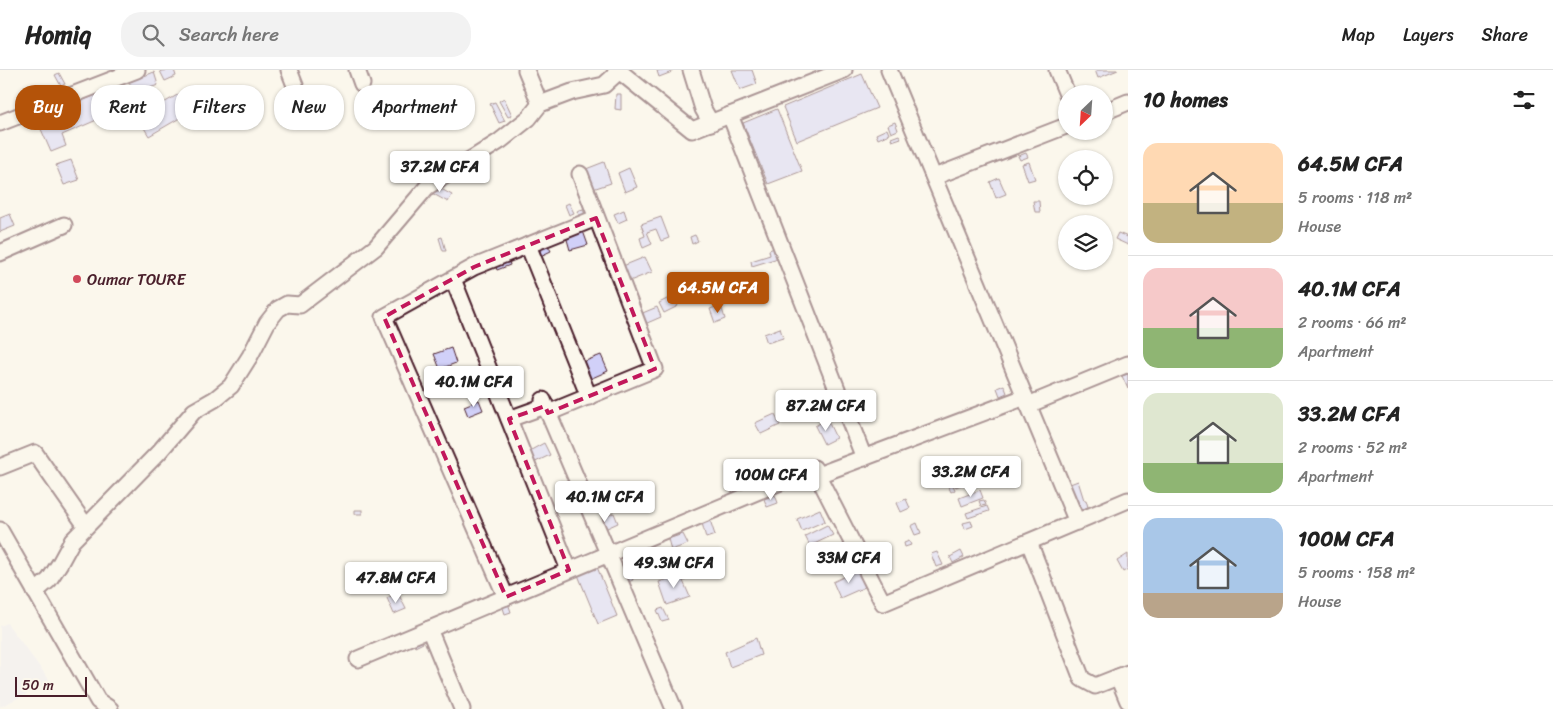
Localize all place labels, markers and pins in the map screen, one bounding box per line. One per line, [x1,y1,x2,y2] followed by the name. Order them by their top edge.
[383,150,497,193] pin: 37.2M CFA
[87,265,186,294] place label: Oumar TOURE
[661,272,775,314] pin: 64.5M CFA
[71,273,83,285] marker: Oumar TOURE
[417,366,531,408] pin: 40.1M CFA
[769,390,883,432] pin: 87.2M CFA
[914,456,1028,498] pin: 33.2M CFA
[719,458,823,501] pin: 100M CFA
[548,480,662,523] pin: 40.1M CFA
[803,542,895,584] pin: 33M CFA
[617,546,731,589] pin: 49.3M CFA
[339,562,453,604] pin: 47.8M CFA

